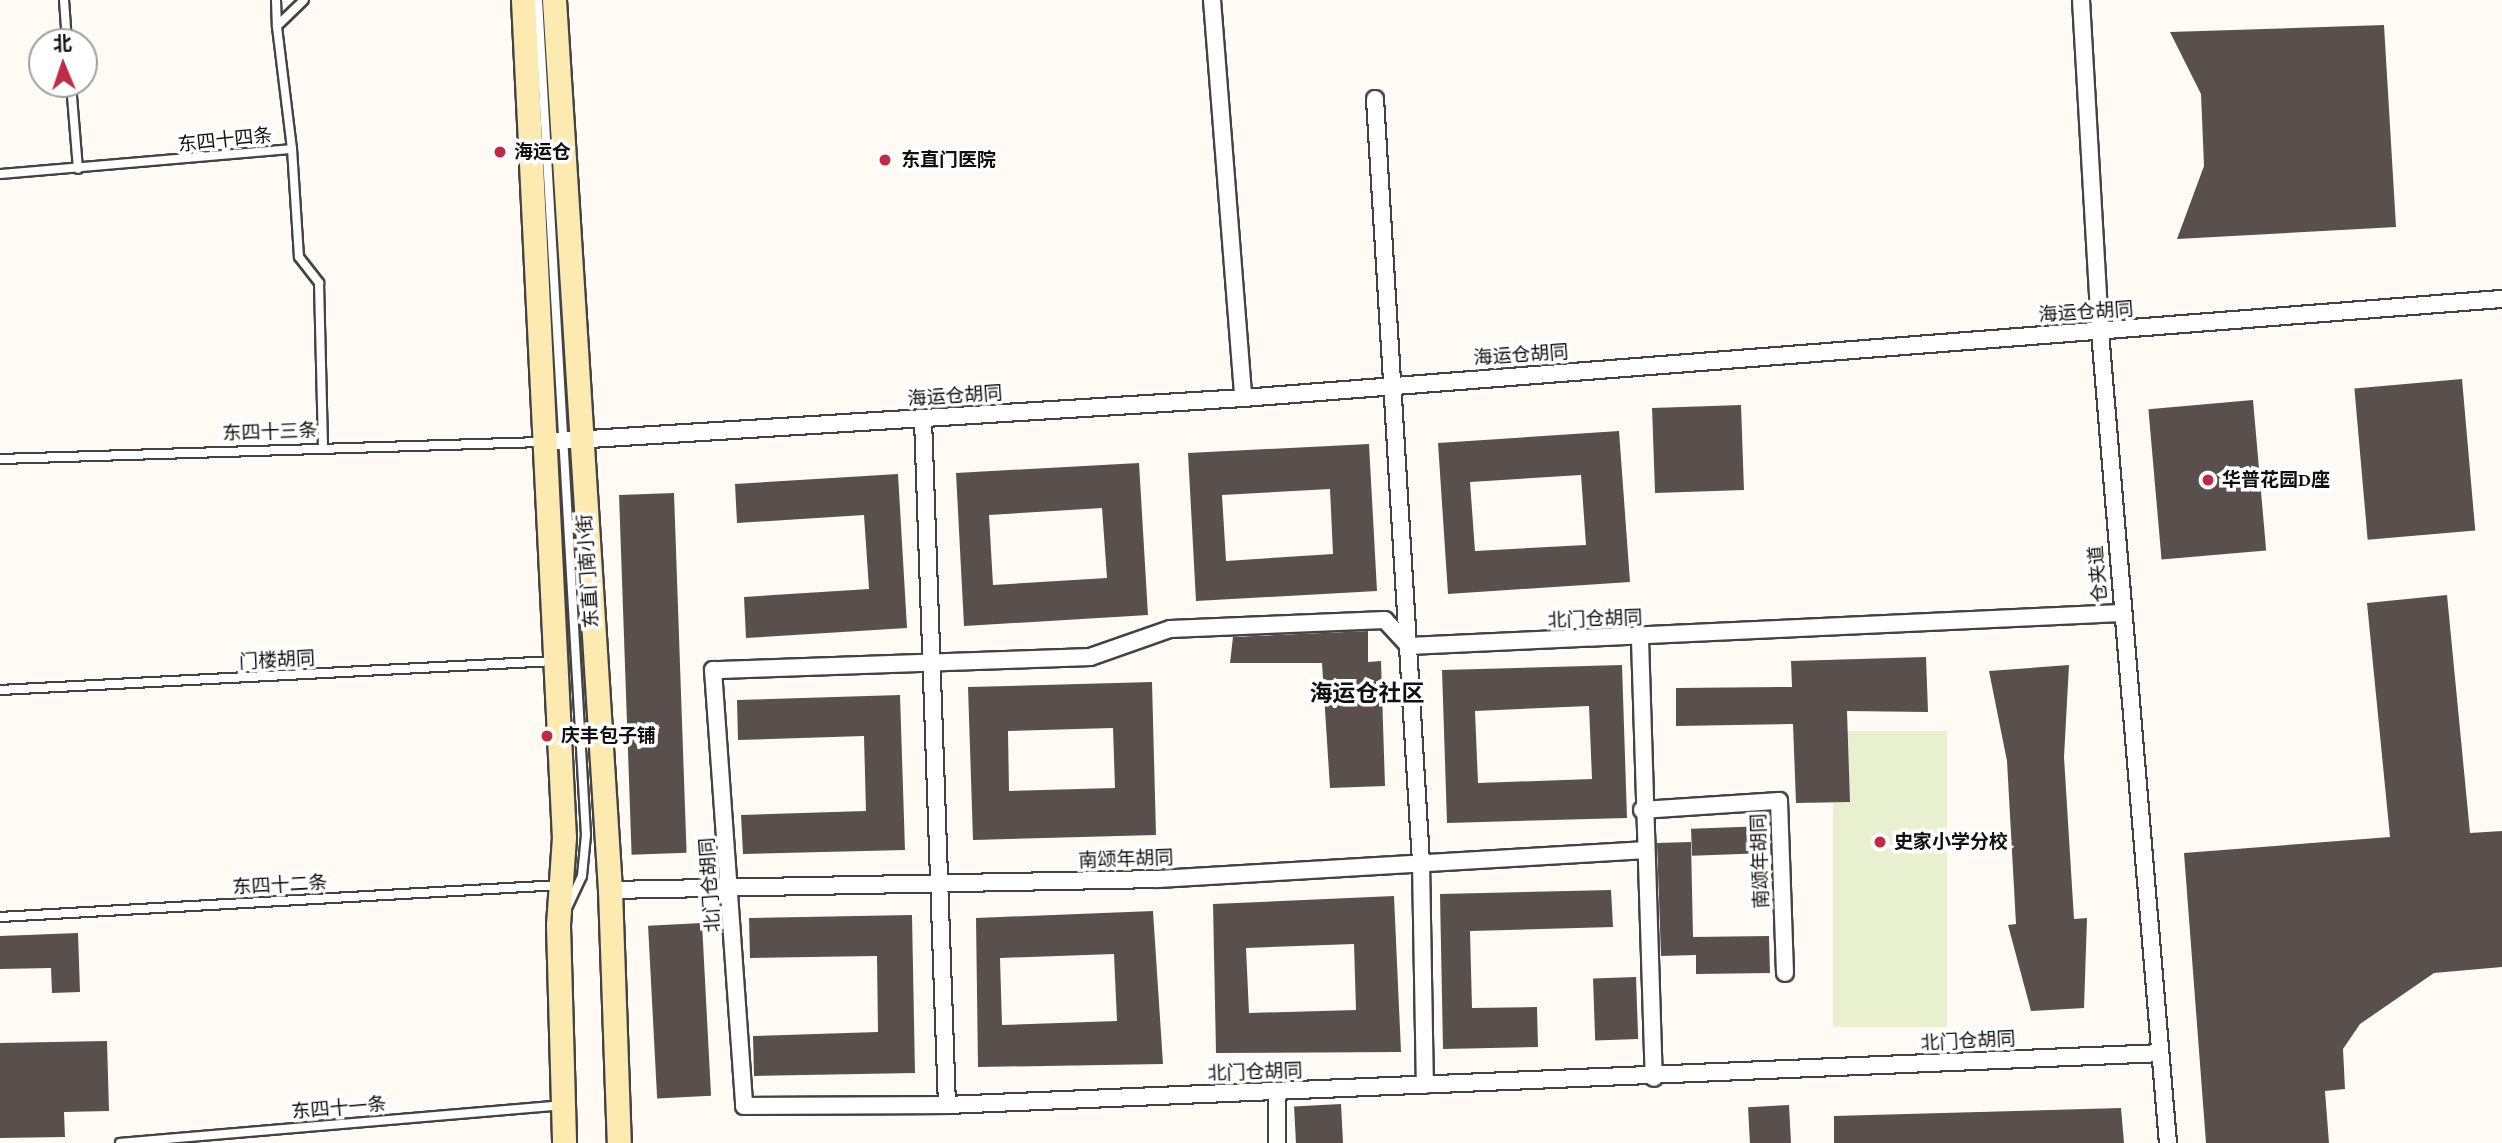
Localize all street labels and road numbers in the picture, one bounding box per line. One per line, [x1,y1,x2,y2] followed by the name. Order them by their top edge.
[177,124,273,156] street label: 东四十四条
[2038,297,2134,327] street label: 海运仓胡同
[1473,340,1569,370] street label: 海运仓胡同
[907,381,1003,411] street label: 海运仓胡同
[222,419,318,445] street label: 东四十三条
[573,513,603,629] street label: 东直门南小街
[2084,545,2112,603] street label: 仓夹道
[1547,606,1643,632] street label: 北门仓胡同
[238,647,316,673] street label: 门楼胡同
[1747,813,1773,909] street label: 南颂年胡同
[695,837,725,933] street label: 北门仓胡同
[1078,846,1174,872] street label: 南颂年胡同
[232,871,328,899] street label: 东四十二条
[1920,1027,2016,1055] street label: 北门仓胡同
[1207,1059,1303,1085] street label: 北门仓胡同
[291,1093,387,1123] street label: 东四十一条

